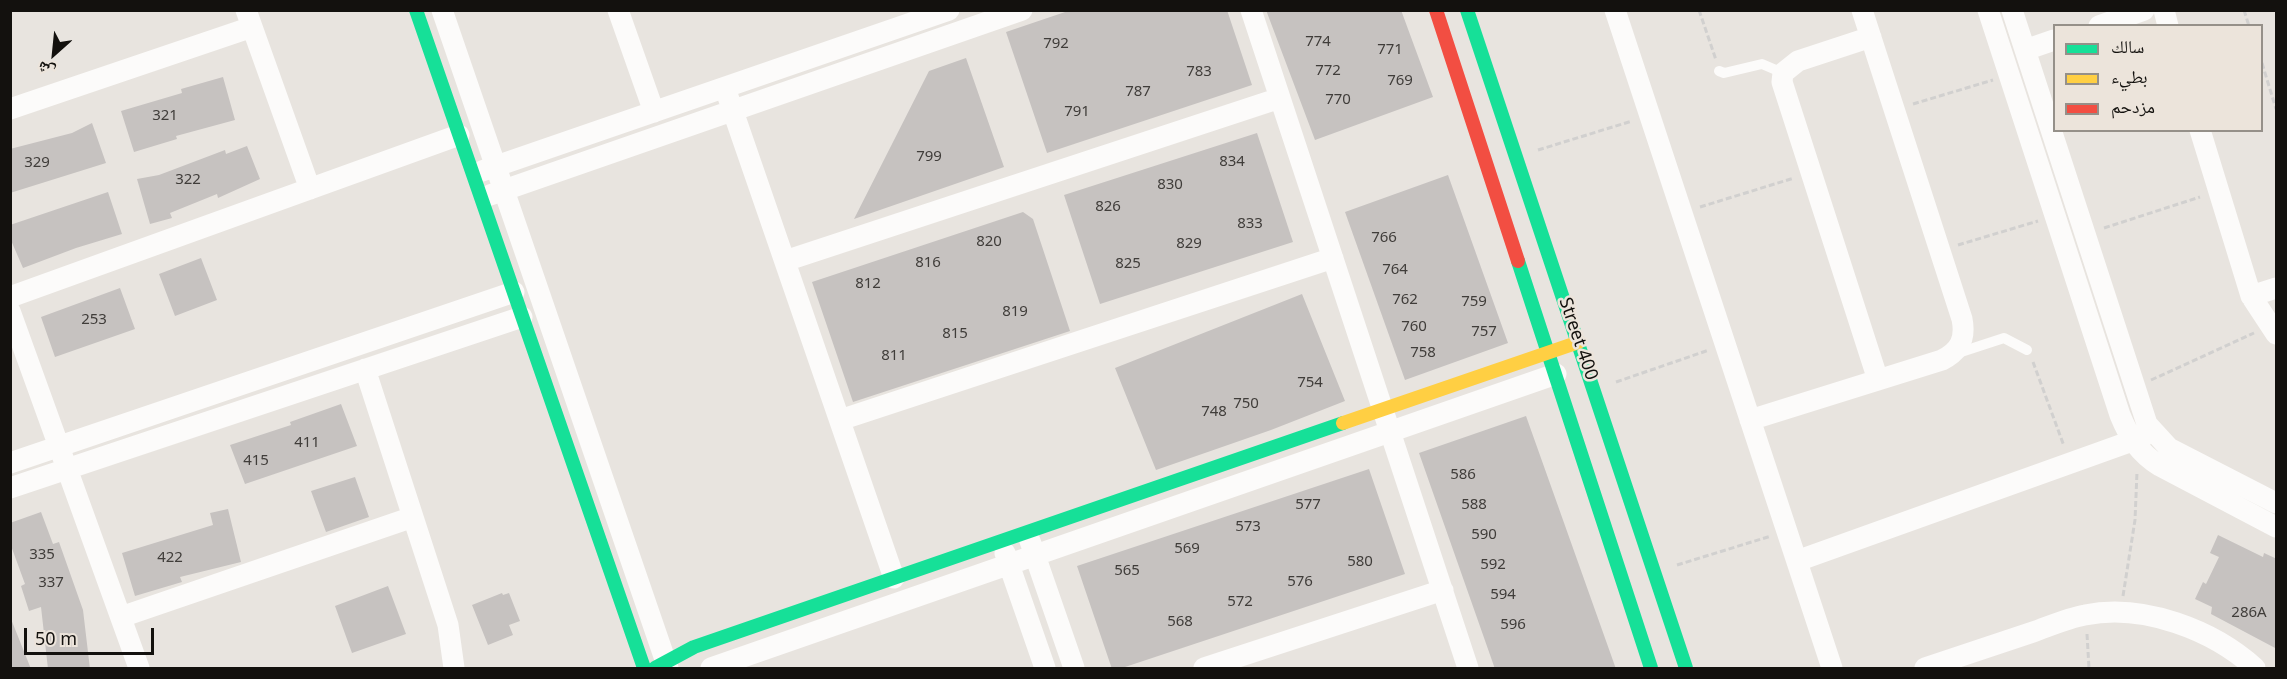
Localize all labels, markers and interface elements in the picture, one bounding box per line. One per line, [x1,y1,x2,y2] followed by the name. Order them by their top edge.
[24,24,84,84] north arrow
[2053,24,2263,132] legend
[1305,33,1331,51] house number: 774
[2111,34,2144,58] text: سالك
[1043,35,1069,53] house number: 792
[1377,41,1403,59] house number: 771
[33,56,58,84] text: ش
[1315,62,1341,80] house number: 772
[1186,63,1212,81] house number: 783
[2111,64,2148,88] text: بطيء
[1387,72,1413,90] house number: 769
[1125,83,1151,101] house number: 787
[1325,91,1351,109] house number: 770
[2111,94,2155,118] text: مزدحم
[1064,103,1090,121] house number: 791
[152,107,178,125] house number: 321
[916,148,942,166] house number: 799
[1219,153,1245,171] house number: 834
[24,154,50,172] house number: 329
[175,171,201,189] house number: 322
[1157,176,1183,194] house number: 830
[1095,198,1121,216] house number: 826
[1237,215,1263,233] house number: 833
[1371,229,1397,247] house number: 766
[976,233,1002,251] house number: 820
[1176,235,1202,253] house number: 829
[915,254,941,272] house number: 816
[1115,255,1141,273] house number: 825
[1382,261,1408,279] house number: 764
[855,275,881,293] house number: 812
[1392,291,1418,309] house number: 762
[1461,293,1487,311] house number: 759
[1554,295,1602,383] street label: Street 400
[1002,303,1028,321] house number: 819
[81,311,107,329] house number: 253
[1401,318,1427,336] house number: 760
[1471,323,1497,341] house number: 757
[942,325,968,343] house number: 815
[1410,344,1436,362] house number: 758
[881,347,907,365] house number: 811
[1297,374,1323,392] house number: 754
[1233,395,1259,413] house number: 750
[1201,403,1227,421] house number: 748
[294,434,320,452] house number: 411
[243,452,269,470] house number: 415
[1450,466,1476,484] house number: 586
[1295,496,1321,514] house number: 577
[1461,496,1487,514] house number: 588
[1235,518,1261,536] house number: 573
[1471,526,1497,544] house number: 590
[1174,540,1200,558] house number: 569
[29,546,55,564] house number: 335
[157,549,183,567] house number: 422
[1347,553,1373,571] house number: 580
[1480,556,1506,574] house number: 592
[1114,562,1140,580] house number: 565
[1287,573,1313,591] house number: 576
[38,574,64,592] house number: 337
[1490,586,1516,604] house number: 594
[1227,593,1253,611] house number: 572
[2231,604,2267,622] house number: 286A
[1167,613,1193,631] house number: 568
[27,616,158,654] scale bar
[1500,616,1526,634] house number: 596
[35,626,77,650] text: 50 m

